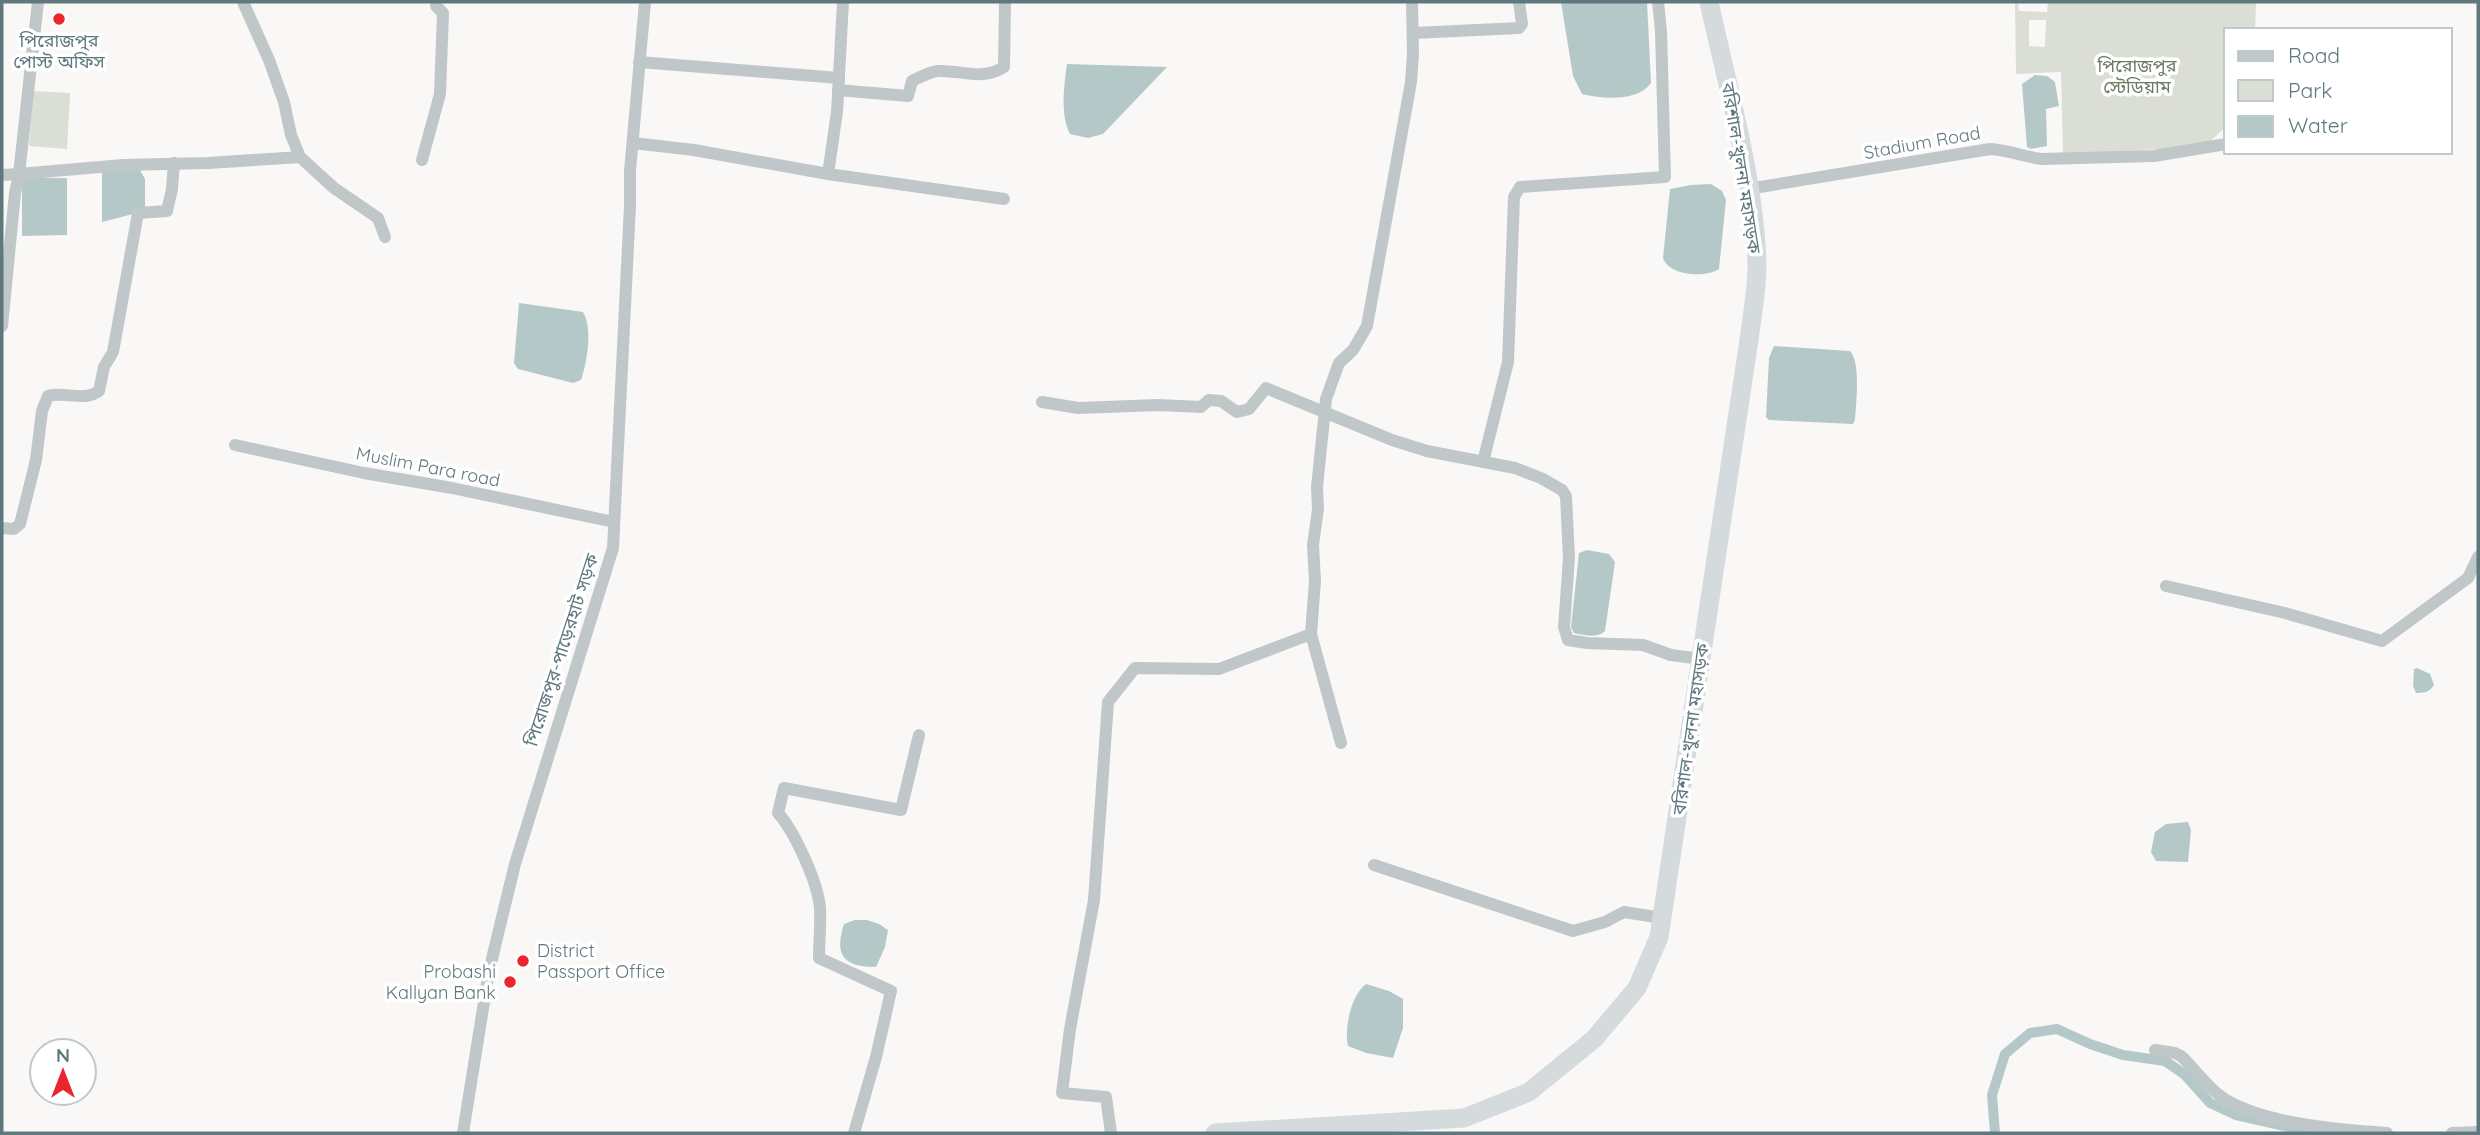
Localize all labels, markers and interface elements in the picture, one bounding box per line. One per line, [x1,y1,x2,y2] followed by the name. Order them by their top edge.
[51,11,67,27] marker: পিরোজপুর পোস্ট অফিস
[2224,28,2452,154] legend
[13,29,106,73] place label: পিরোজপুর পোস্ট অফিস
[2288,42,2340,68] text: Road
[2097,54,2177,98] park label: পিরোজপুর স্টেডিয়াম
[2288,77,2332,103] text: Park
[1716,80,1766,256] street label: বরিশাল-খুলনা মহাসড়ক
[2288,112,2348,138] text: Water
[1862,121,1982,164] street label: Stadium Road
[354,441,502,492] street label: Muslim Para road
[519,550,604,750] street label: পিরোজপুর-পাড়েরহাট সড়ক
[1667,641,1714,817] street label: বরিশাল-খুলনা মহাসড়ক
[537,939,665,983] place label: District Passport Office
[515,953,531,969] marker: District Passport Office
[386,960,496,1004] place label: Probashi Kallyan Bank
[502,974,518,990] marker: Probashi Kallyan Bank
[28,1037,98,1107] north arrow
[56,1043,70,1067] text: N

